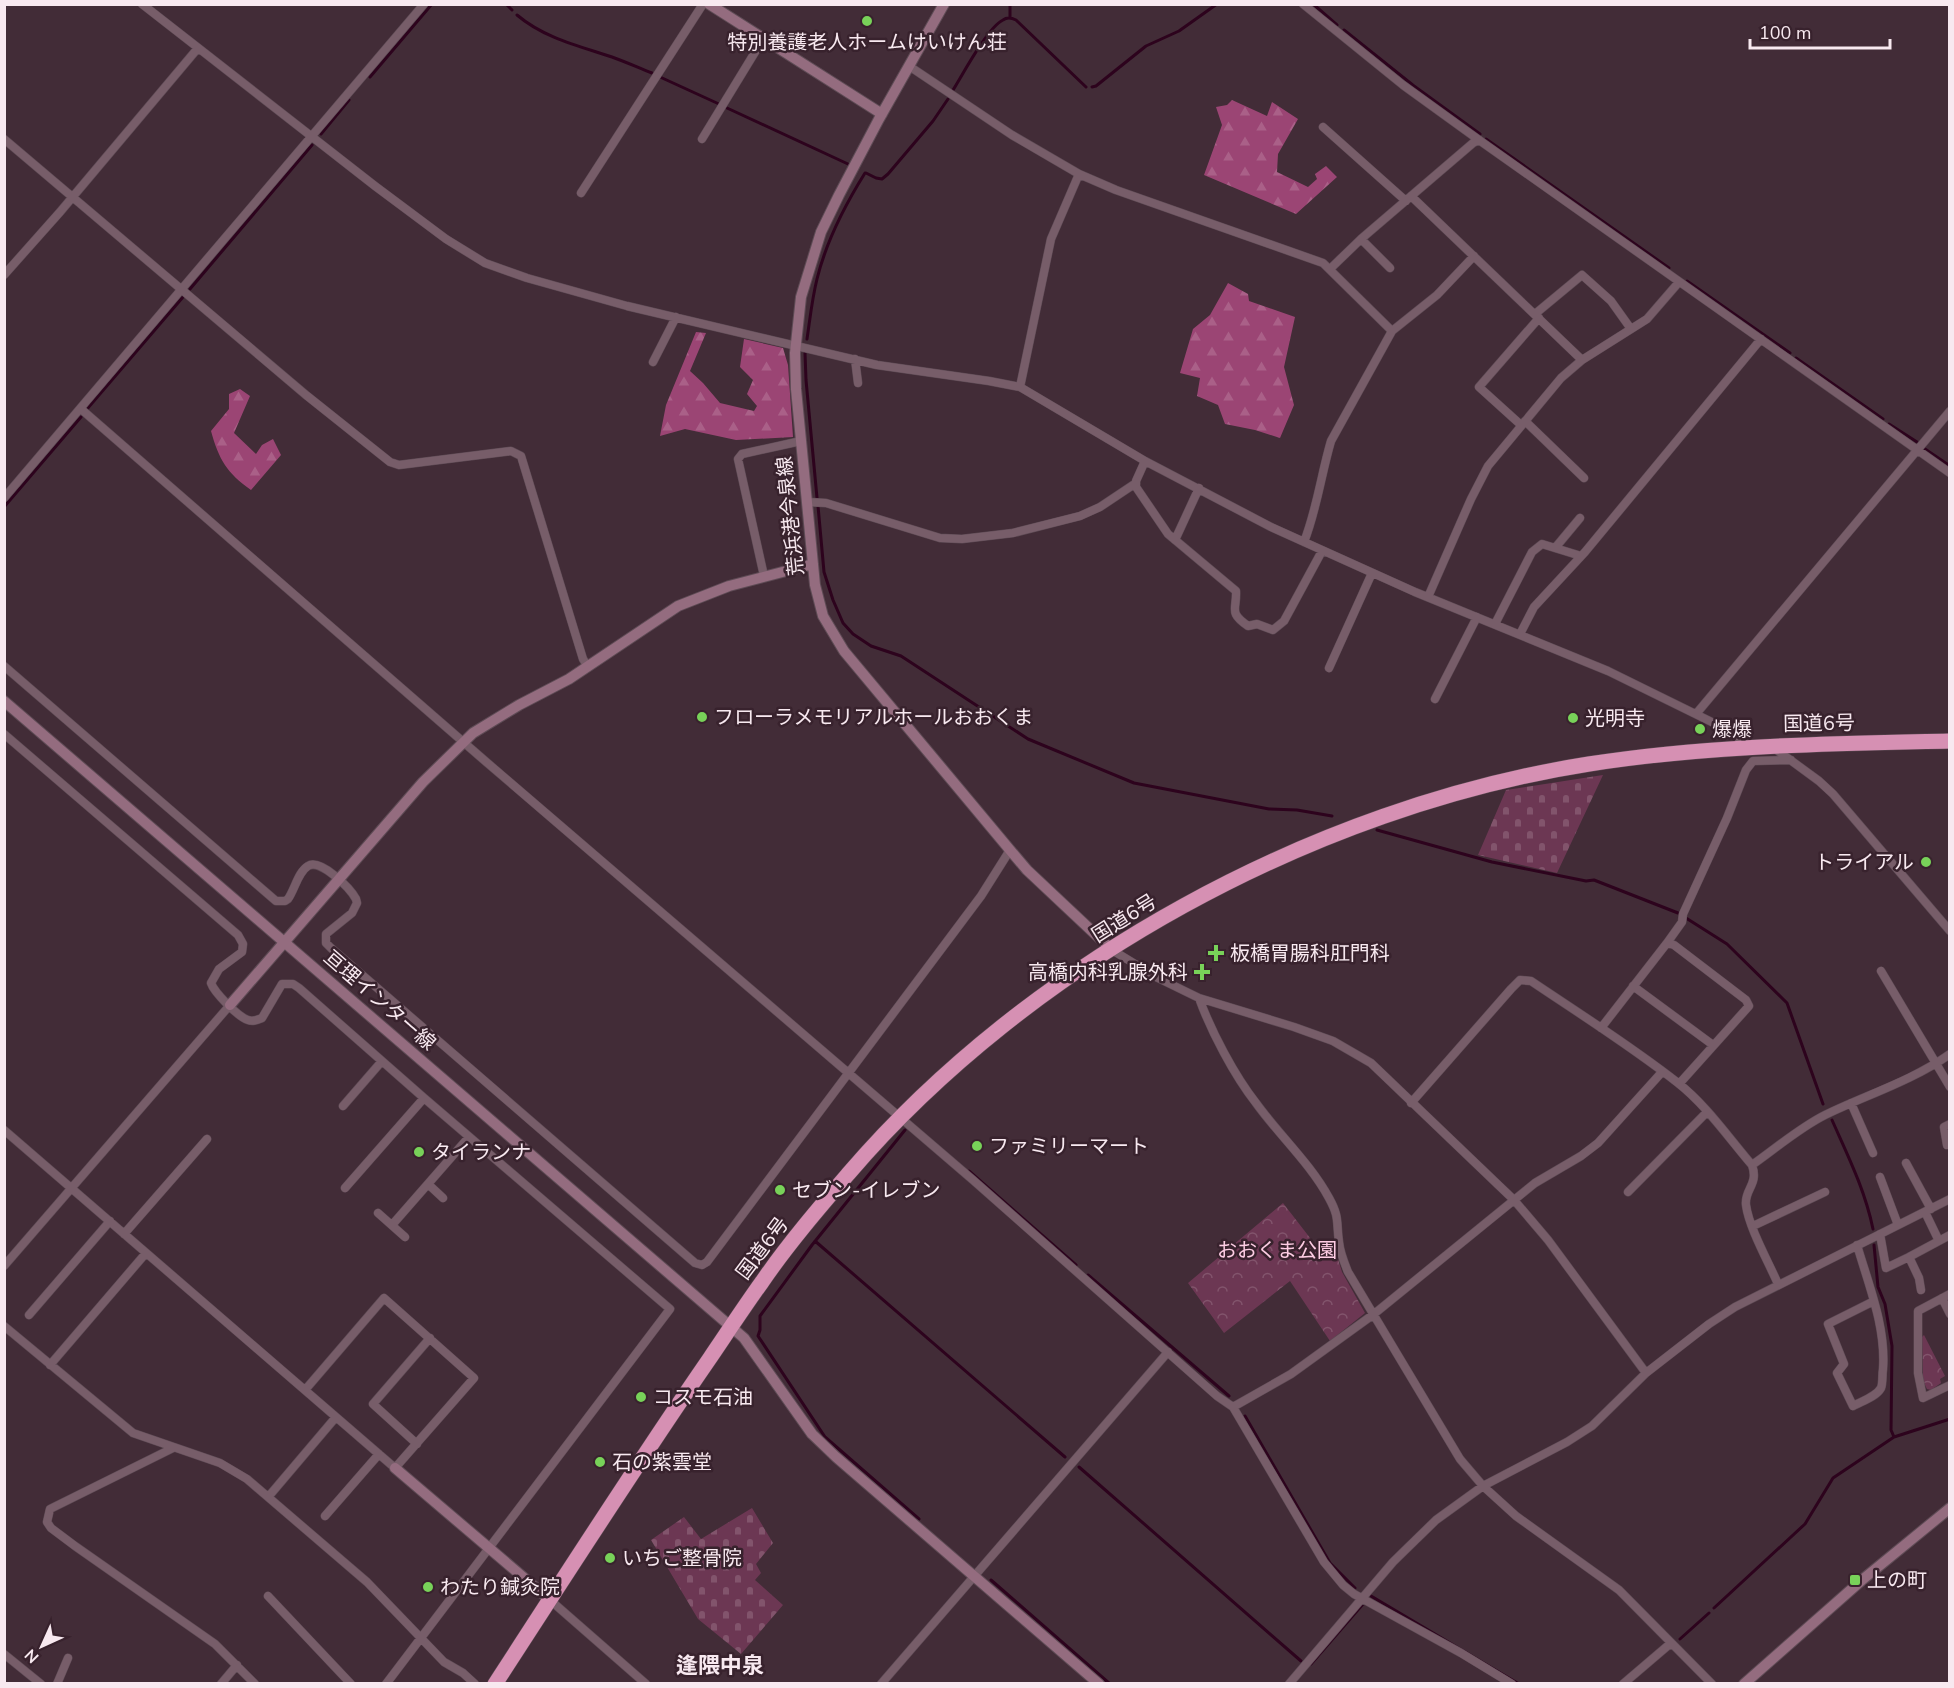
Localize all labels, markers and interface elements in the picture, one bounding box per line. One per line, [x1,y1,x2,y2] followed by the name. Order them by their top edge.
[1750,12,1890,50] scale bar
[860,14,874,28] marker: 特別養護老人ホームけいけん荘
[1759,21,1811,45] text: 100 m
[727,29,1007,56] place label: 特別養護老人ホームけいけん荘
[771,455,810,577] street label: 荒浜港今泉線
[714,704,1033,731] place label: フローラメモリアルホールおおくま
[1585,705,1645,732] place label: 光明寺
[1783,709,1855,738] street label: 国道6号
[695,710,709,724] marker: フローラメモリアルホールおおくま
[1566,711,1580,725] marker: 光明寺
[1712,716,1752,743] place label: 爆爆
[1693,722,1707,736] marker: 爆爆
[1814,849,1914,876] place label: トライアル
[1919,855,1933,869] marker: トライアル
[1087,888,1162,949] street label: 国道6号
[1230,940,1390,967] place label: 板橋胃腸科肛門科
[318,944,441,1056] street label: 亘理インター線
[1207,944,1225,962] marker: 板橋胃腸科肛門科
[1028,959,1188,986] place label: 高橋内科乳腺外科
[1193,963,1211,981] marker: 高橋内科乳腺外科
[989,1133,1149,1160] place label: ファミリーマート
[431,1139,531,1166] place label: タイランナ
[970,1139,984,1153] marker: ファミリーマート
[412,1145,426,1159] marker: タイランナ
[792,1177,940,1204] place label: セブン-イレブン
[773,1183,787,1197] marker: セブン-イレブン
[730,1211,795,1285] street label: 国道6号
[1217,1237,1337,1264] park label: おおくま公園
[653,1384,753,1411] place label: コスモ石油
[634,1390,648,1404] marker: コスモ石油
[612,1449,712,1476] place label: 石の紫雲堂
[593,1455,607,1469] marker: 石の紫雲堂
[622,1545,742,1572] place label: いちご整骨院
[603,1551,617,1565] marker: いちご整骨院
[1867,1567,1927,1594] place label: 上の町
[1848,1573,1862,1587] marker: 上の町
[440,1574,560,1601] place label: わたり鍼灸院
[421,1580,435,1594] marker: わたり鍼灸院
[12,1616,72,1676] north arrow
[20,1644,44,1668] text: N
[676,1651,764,1681] district label: 逢隈中泉

